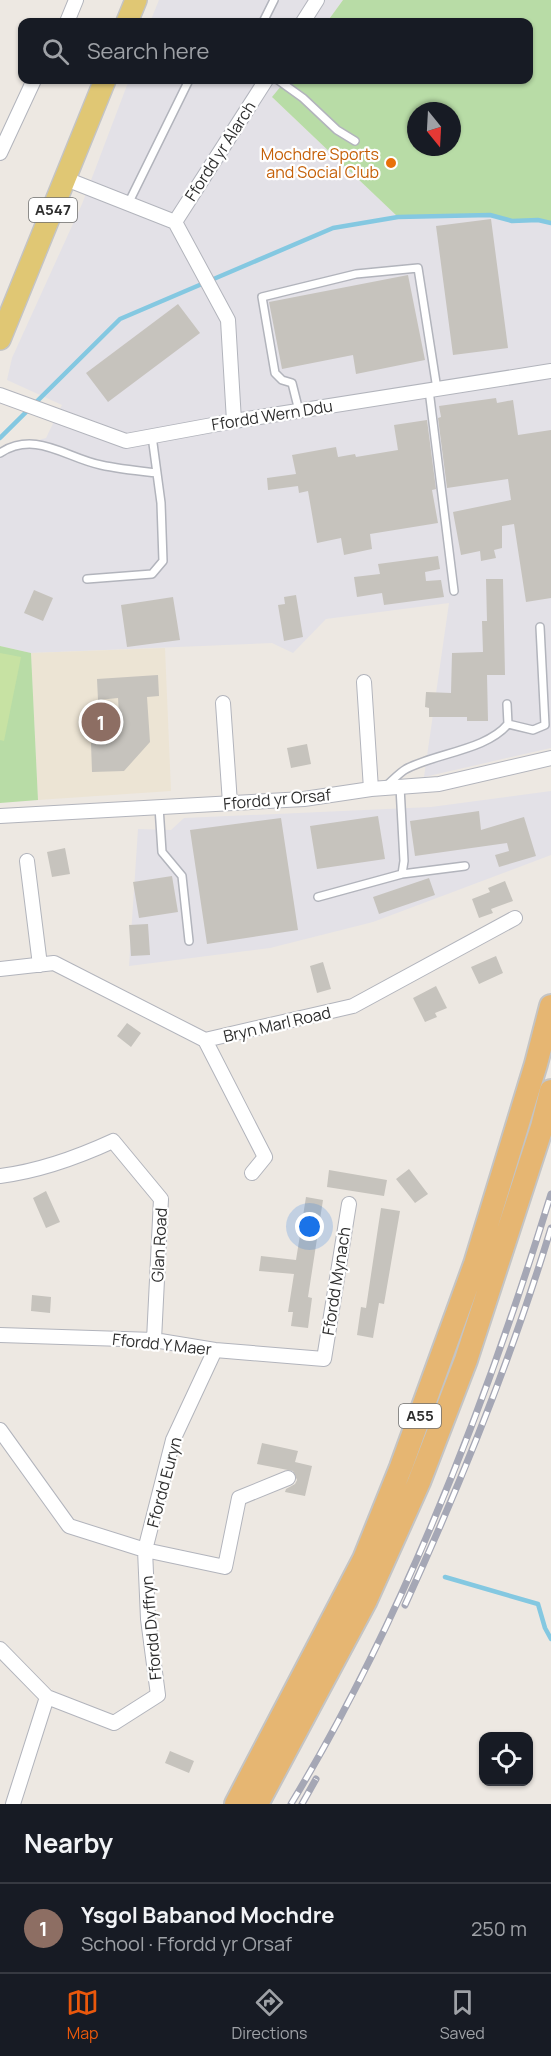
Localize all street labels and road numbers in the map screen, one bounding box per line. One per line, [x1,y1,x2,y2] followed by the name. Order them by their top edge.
[180,97,260,205] street label: Ffordd yr Alarch
[29,198,77,222] road number: A547
[210,395,334,435] street label: Ffordd Wern Ddu
[222,783,332,815] street label: Ffordd yr Orsaf
[221,1001,333,1047] street label: Bryn Marl Road
[146,1207,172,1283] street label: Glan Road
[317,1225,355,1337] street label: Ffordd Mynach
[111,1328,213,1360] street label: Ffordd Y Maer
[399,1404,441,1428] road number: A55
[141,1434,187,1530] street label: Ffordd Euryn
[135,1575,167,1681] street label: Ffordd Dyffryn

